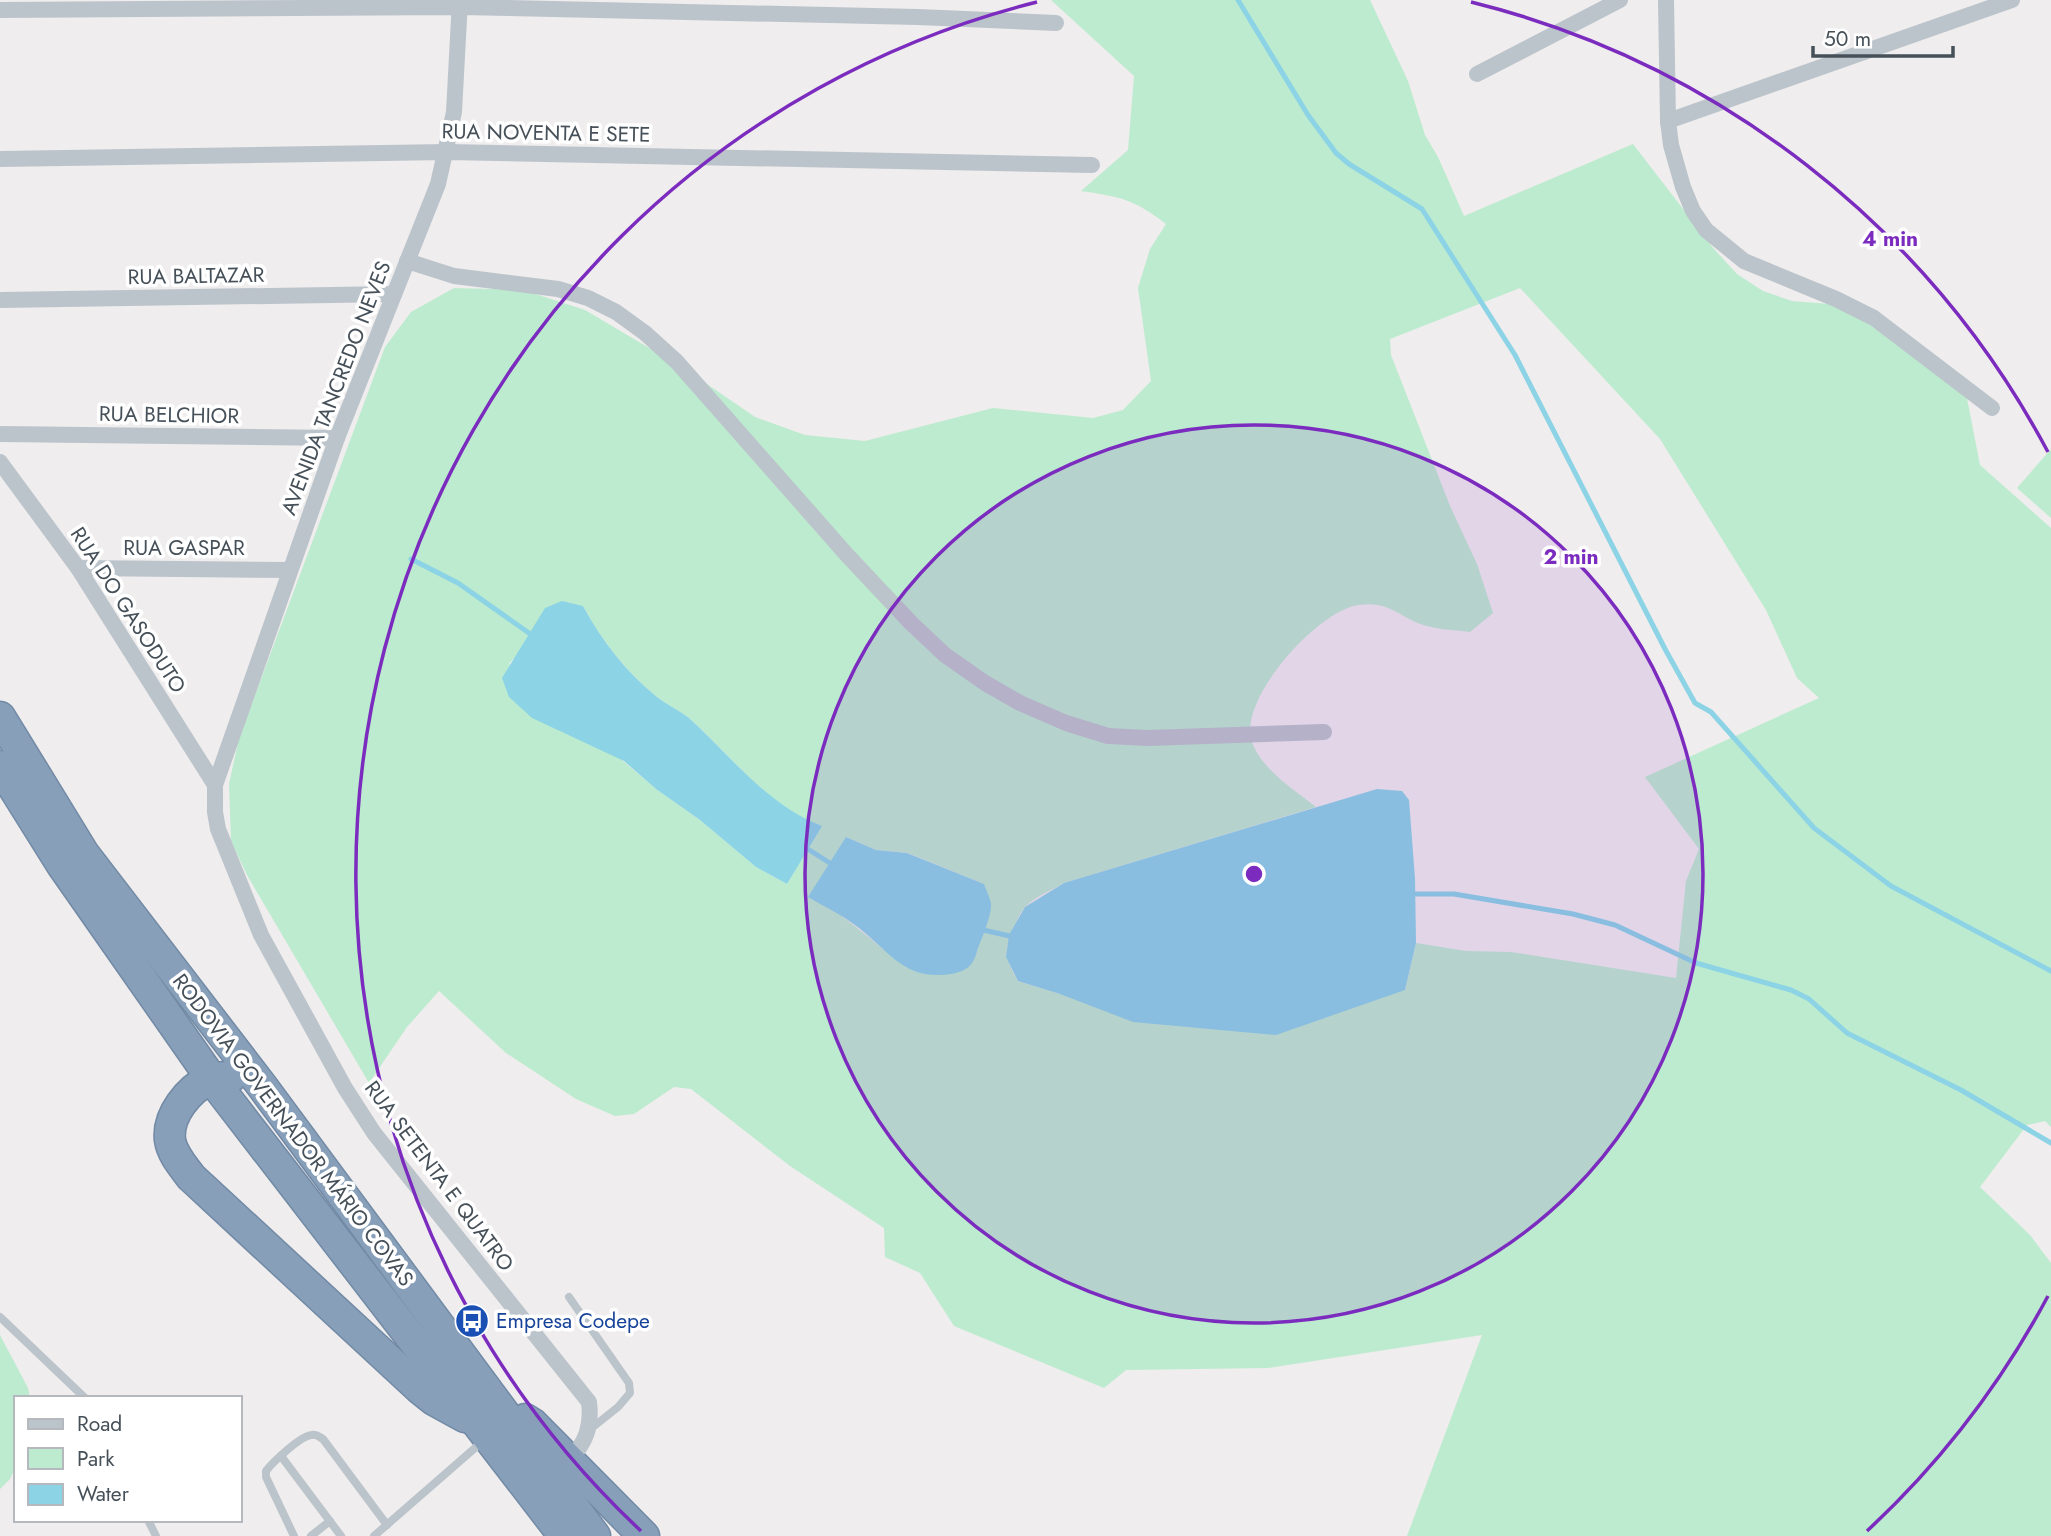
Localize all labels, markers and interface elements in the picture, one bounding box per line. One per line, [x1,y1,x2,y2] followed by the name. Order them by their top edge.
[1813,14,1953,58] scale bar
[1824,24,1871,54] text: 50 m
[441,116,651,150] street label: RUA NOVENTA E SETE
[1862,224,1918,254] text: 4 min
[274,257,398,519] street label: AVENIDA TANCREDO NEVES
[127,260,265,292] street label: RUA BALTAZAR
[99,399,240,431] street label: RUA BELCHIOR
[63,521,193,699] street label: RUA DO GASODUTO
[123,533,245,563] street label: RUA GASPAR
[1543,542,1599,572] text: 2 min
[1242,862,1266,886] centre of rings
[165,967,421,1293] street label: RODOVIA GOVERNADOR MÁRIO COVAS
[357,1074,521,1278] street label: RUA SETENTA E QUATRO
[453,1302,491,1340] bus stop icon: Empresa Codepe
[496,1306,650,1336] place label: Empresa Codepe
[14,1396,242,1522] legend
[77,1409,122,1439] text: Road
[77,1444,115,1474] text: Park
[77,1479,130,1509] text: Water

